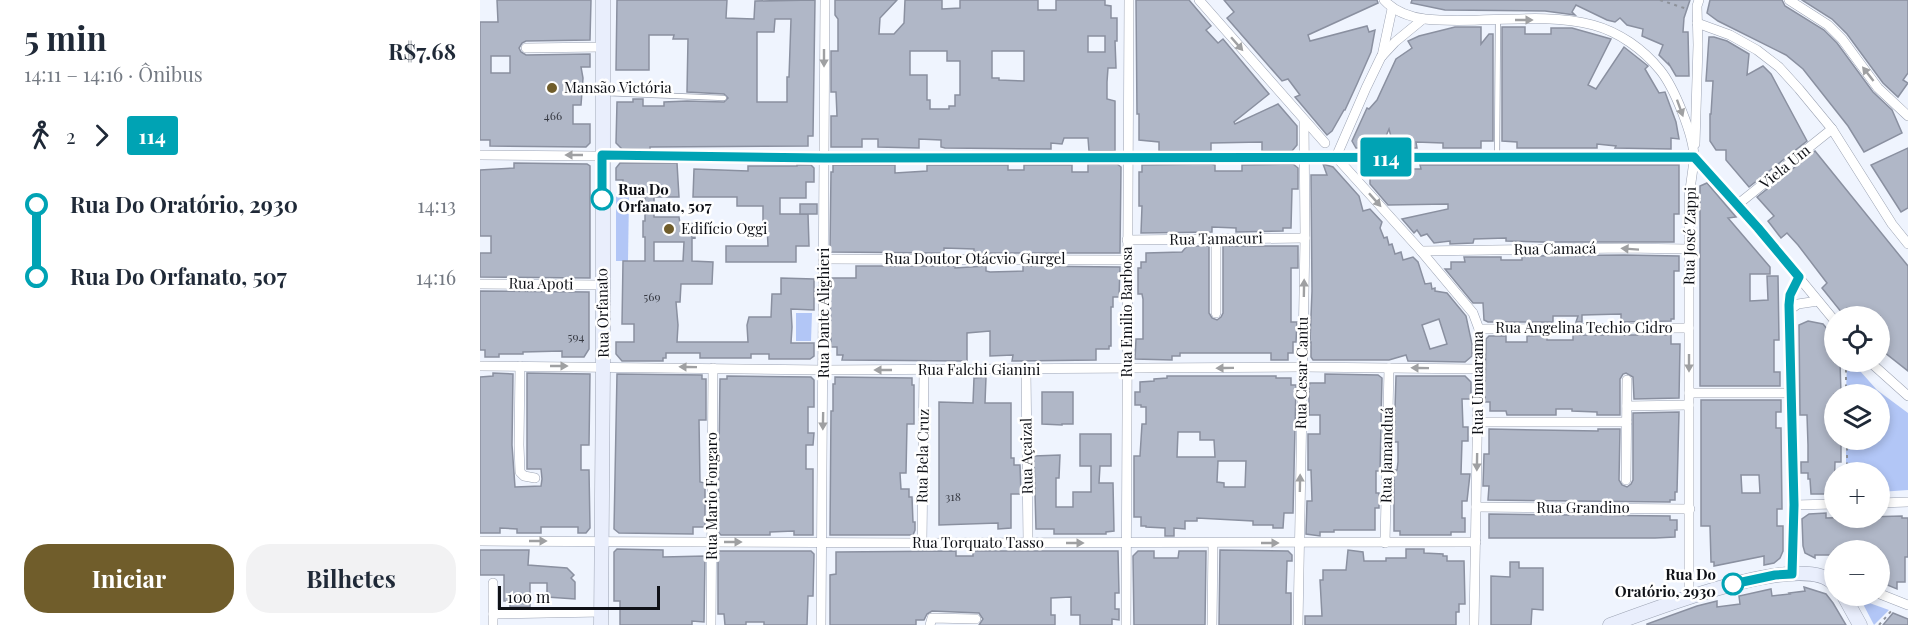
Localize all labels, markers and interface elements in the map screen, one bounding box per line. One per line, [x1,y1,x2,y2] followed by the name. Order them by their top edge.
[24,15,107,59] text: 5 min
[1514,15,1533,24] one-way arrow
[388,36,456,66] text: R$7.68
[1231,36,1244,52] one-way arrow
[819,49,829,68] one-way arrow
[24,60,203,87] text: 14:11 – 14:16 · Ônibus
[1862,67,1874,82] one-way arrow
[564,77,672,97] place label: Mansão Victória
[545,81,559,95] marker: Mansão Victória
[1676,99,1686,117] one-way arrow
[544,107,562,123] house number: 466
[24,119,57,152] icon: walk
[85,119,118,152] icon: forward
[139,121,166,149] text: 114
[66,122,76,149] text: 2
[1352,138,1420,176] line badge: 114
[1754,139,1814,193] street label: Viela Um
[1372,143,1400,171] text: 114
[564,150,583,160] one-way arrow
[618,179,712,216] place label: Rua Do Orfanato, 507
[1678,186,1700,285] street label: Rua José Zappi
[591,188,613,210] marker: Rua Do Orfanato, 507
[70,189,298,219] text: Rua Do Oratório, 2930
[417,191,456,218] text: 14:13
[1368,192,1381,207] one-way arrow
[681,218,768,238] place label: Edifício Oggi
[662,222,676,236] marker: Edifício Oggi
[1169,227,1264,249] street label: Rua Tamacuri
[1513,237,1597,259] street label: Rua Camacá
[1621,244,1640,254] one-way arrow
[1116,246,1136,377] street label: Rua Emilio Barbosa
[813,247,833,378] street label: Rua Dante Alighieri
[884,248,1066,268] street label: Rua Doutor Otácvio Gurgel
[70,261,287,291] text: Rua Do Orfanato, 507
[416,263,456,290] text: 14:16
[591,268,613,358] street label: Rua Orfanato
[508,272,574,294] street label: Rua Apoti
[1299,278,1309,297] one-way arrow
[643,288,661,304] house number: 569
[1824,306,1890,606] map controls
[1824,306,1890,372] button: locate
[1290,316,1312,429] street label: Rua Cesar Cantu
[1495,317,1673,337] street label: Rua Angelina Techio Cidro
[567,328,585,344] house number: 594
[1467,331,1487,435] street label: Rua Umuarama
[1684,354,1694,373] one-way arrow
[918,359,1041,379] street label: Rua Falchi Gianini
[550,361,569,371] one-way arrow
[678,362,697,372] one-way arrow
[1215,363,1234,373] one-way arrow
[1410,363,1429,373] one-way arrow
[873,365,892,375] one-way arrow
[1824,384,1890,450] button: layers
[1375,406,1397,503] street label: Rua Jamanduá
[911,409,933,503] street label: Rua Bela Cruz
[818,412,828,431] one-way arrow
[1015,418,1037,494] street label: Rua Açaizal
[701,432,721,560] street label: Rua Mario Fongaro
[1472,453,1482,472] one-way arrow
[1824,462,1890,528] button: +
[1295,473,1305,492] one-way arrow
[945,488,961,504] house number: 318
[1536,497,1630,517] street label: Rua Grandino
[912,532,1044,552] street label: Rua Torquato Tasso
[529,536,548,546] one-way arrow
[724,537,743,547] one-way arrow
[1066,538,1085,548] one-way arrow
[1261,538,1280,548] one-way arrow
[1824,540,1890,606] button: −
[24,544,234,613] button: Iniciar
[246,544,456,613] button: Bilhetes
[1615,564,1716,601] place label: Rua Do Oratório, 2930
[1722,573,1744,595] marker: Rua Do Oratório, 2930
[498,583,660,610] scale bar
[507,586,550,607] text: 100 m

